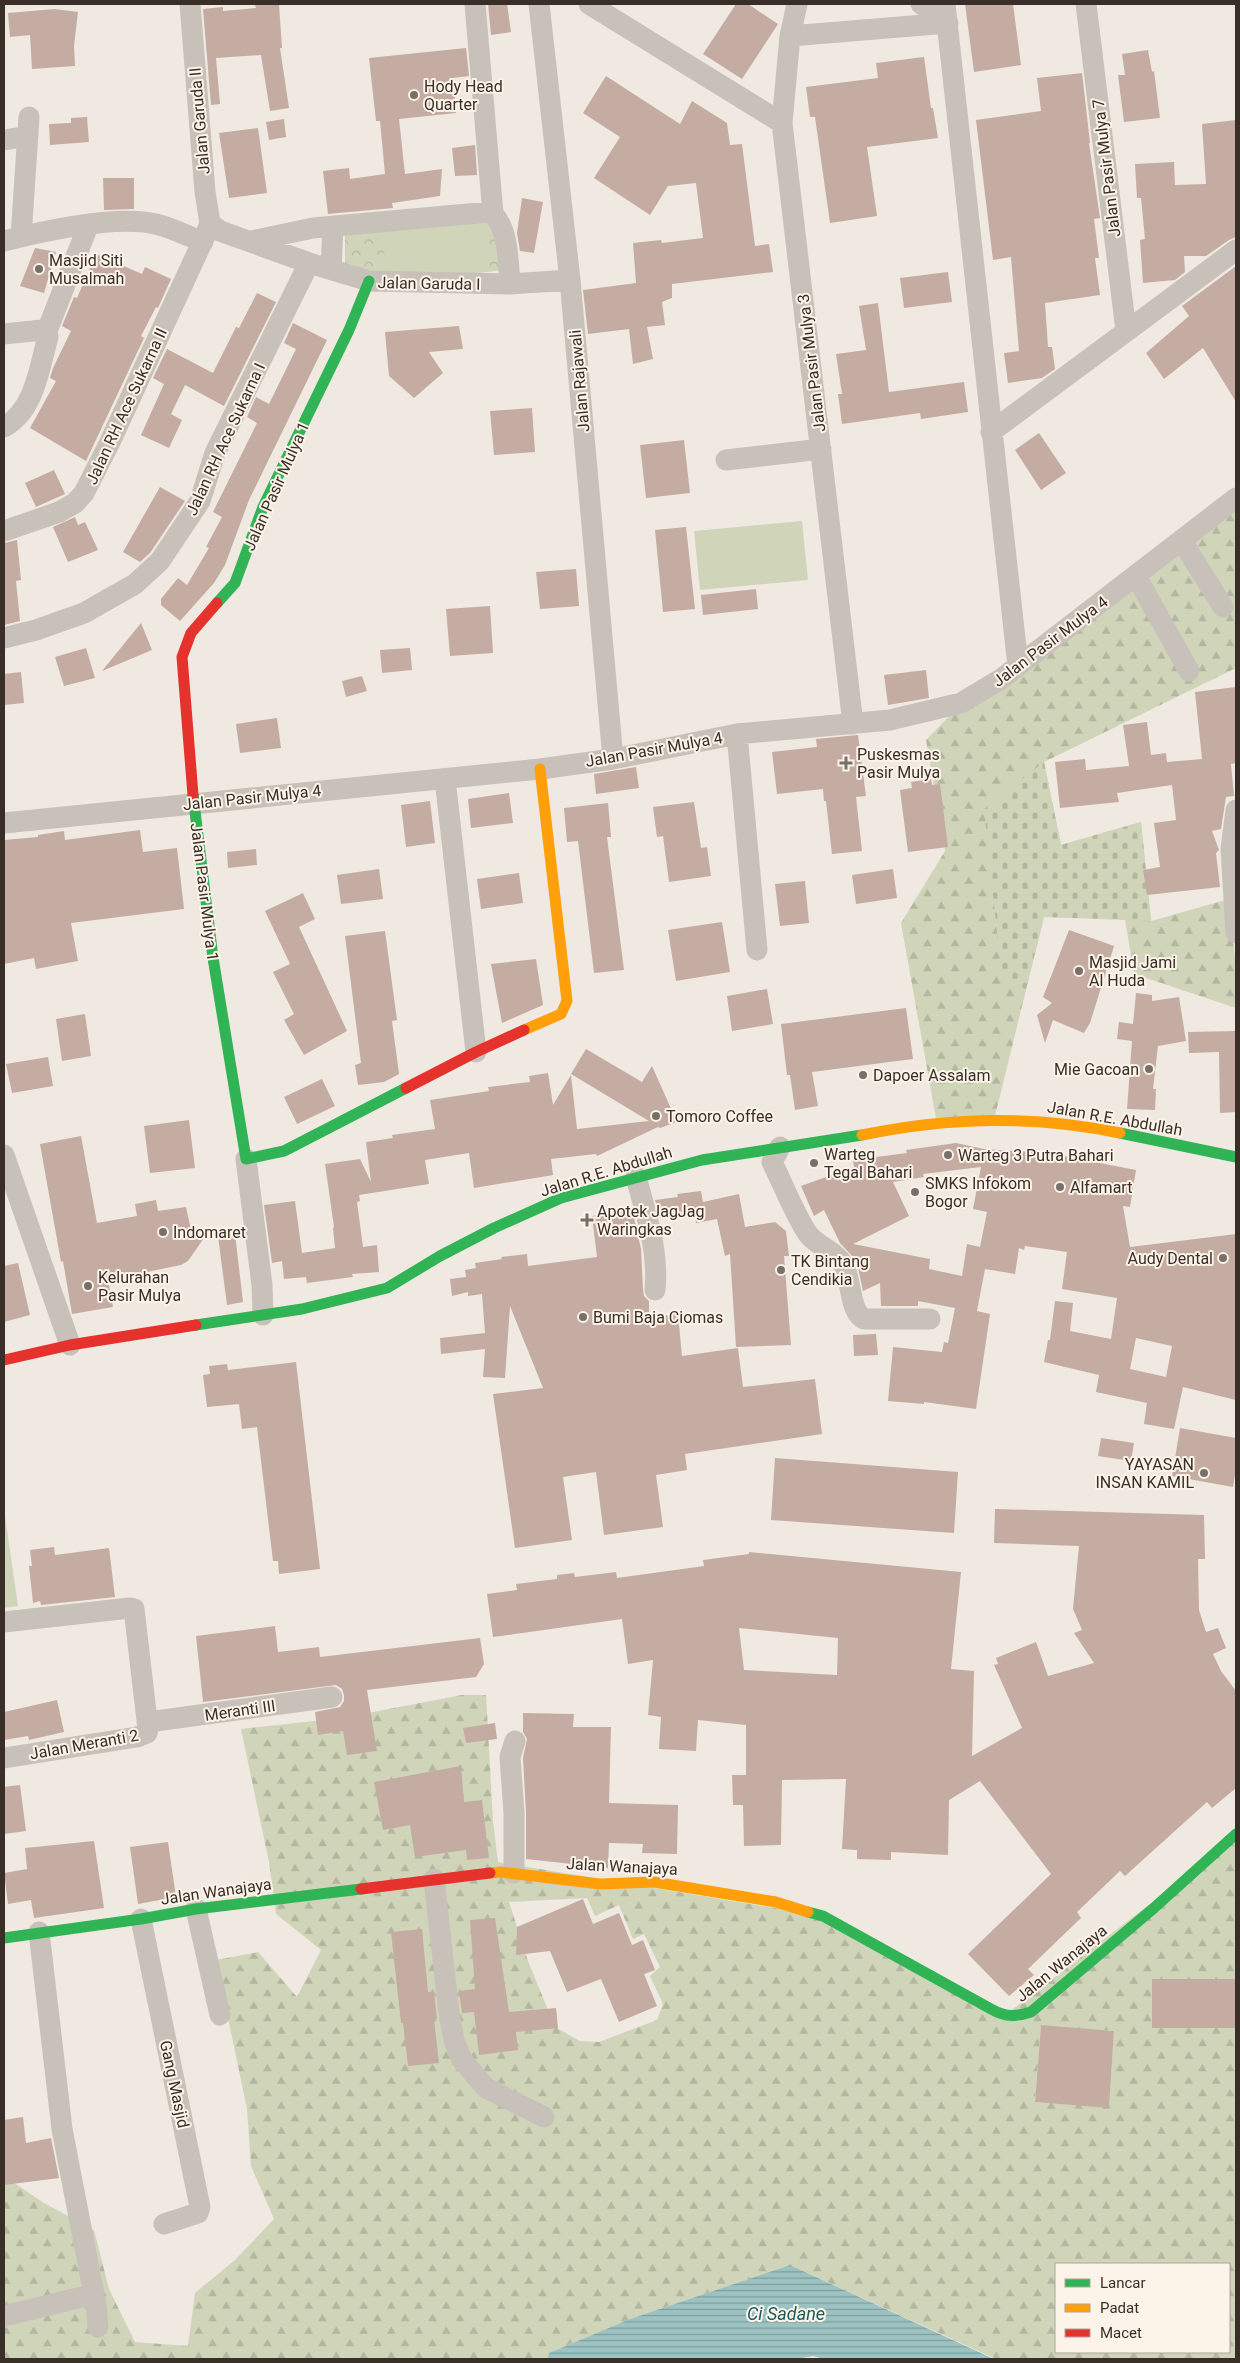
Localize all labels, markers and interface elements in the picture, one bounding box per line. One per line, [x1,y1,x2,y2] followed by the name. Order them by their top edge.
[185,67,214,175] street label: Jalan Garuda II
[424,77,503,114] place label: Hody Head Quarter
[408,89,420,101] marker: Hody Head Quarter
[1089,98,1124,238] street label: Jalan Pasir Mulya 7
[49,251,124,288] place label: Masjid Siti Musalmah
[33,263,45,275] marker: Masjid Siti Musalmah
[377,273,481,294] street label: Jalan Garuda I
[794,293,829,433] street label: Jalan Pasir Mulya 3
[82,325,171,487] street label: Jalan RH Ace Sukarna II
[566,329,593,433] street label: Jalan Rajawali
[182,360,269,518] street label: Jalan RH Ace Sukarna I
[240,419,313,554] street label: Jalan Pasir Mulya 1
[989,592,1112,691] street label: Jalan Pasir Mulya 4
[584,728,724,771] street label: Jalan Pasir Mulya 4
[857,745,940,782] place label: Puskesmas Pasir Mulya
[839,756,853,770] marker: Puskesmas Pasir Mulya
[182,781,322,814] street label: Jalan Pasir Mulya 4
[187,822,222,962] street label: Jalan Pasir Mulya 1
[1089,953,1176,990] place label: Masjid Jami Al Huda
[1073,965,1085,977] marker: Masjid Jami Al Huda
[1054,1060,1139,1079] place label: Mie Gacoan
[1143,1063,1155,1075] marker: Mie Gacoan
[873,1066,990,1085] place label: Dapoer Assalam
[857,1069,869,1081] marker: Dapoer Assalam
[1046,1097,1184,1140] street label: Jalan R.E. Abdullah
[666,1107,773,1126] place label: Tomoro Coffee
[650,1110,662,1122] marker: Tomoro Coffee
[538,1142,674,1201] street label: Jalan R.E. Abdullah
[824,1145,912,1182] place label: Warteg Tegal Bahari
[958,1146,1114,1165] place label: Warteg 3 Putra Bahari
[942,1149,954,1161] marker: Warteg 3 Putra Bahari
[808,1157,820,1169] marker: Warteg Tegal Bahari
[925,1174,1031,1211] place label: SMKS Infokom Bogor
[1070,1178,1132,1197] place label: Alfamart
[1054,1181,1066,1193] marker: Alfamart
[909,1186,921,1198] marker: SMKS Infokom Bogor
[597,1202,704,1239] place label: Apotek JagJag Waringkas
[581,1214,593,1226] marker: Apotek JagJag Waringkas
[173,1223,246,1242] place label: Indomaret
[157,1226,169,1238] marker: Indomaret
[1128,1249,1213,1268] place label: Audy Dental
[791,1252,869,1289] place label: TK Bintang Cendikia
[1217,1252,1229,1264] marker: Audy Dental
[775,1264,787,1276] marker: TK Bintang Cendikia
[98,1268,181,1305] place label: Kelurahan Pasir Mulya
[82,1280,94,1292] marker: Kelurahan Pasir Mulya
[593,1308,723,1327] place label: Bumi Baja Ciomas
[577,1311,589,1323] marker: Bumi Baja Ciomas
[1096,1455,1194,1492] place label: YAYASAN INSAN KAMIL
[1198,1467,1210,1479] marker: YAYASAN INSAN KAMIL
[203,1696,277,1725] street label: Meranti III
[28,1726,140,1763] street label: Jalan Meranti 2
[566,1854,678,1879] street label: Jalan Wanajaya
[159,1874,273,1909] street label: Jalan Wanajaya
[1012,1921,1111,2006] street label: Jalan Wanajaya
[156,2039,193,2130] street label: Gang Masjid
[1055,2263,1230,2353] legend
[1100,2274,1146,2292] text: Lancar
[1100,2299,1139,2317] text: Padat
[747,2303,825,2324] water label: Ci Sadane
[1100,2324,1142,2342] text: Macet

